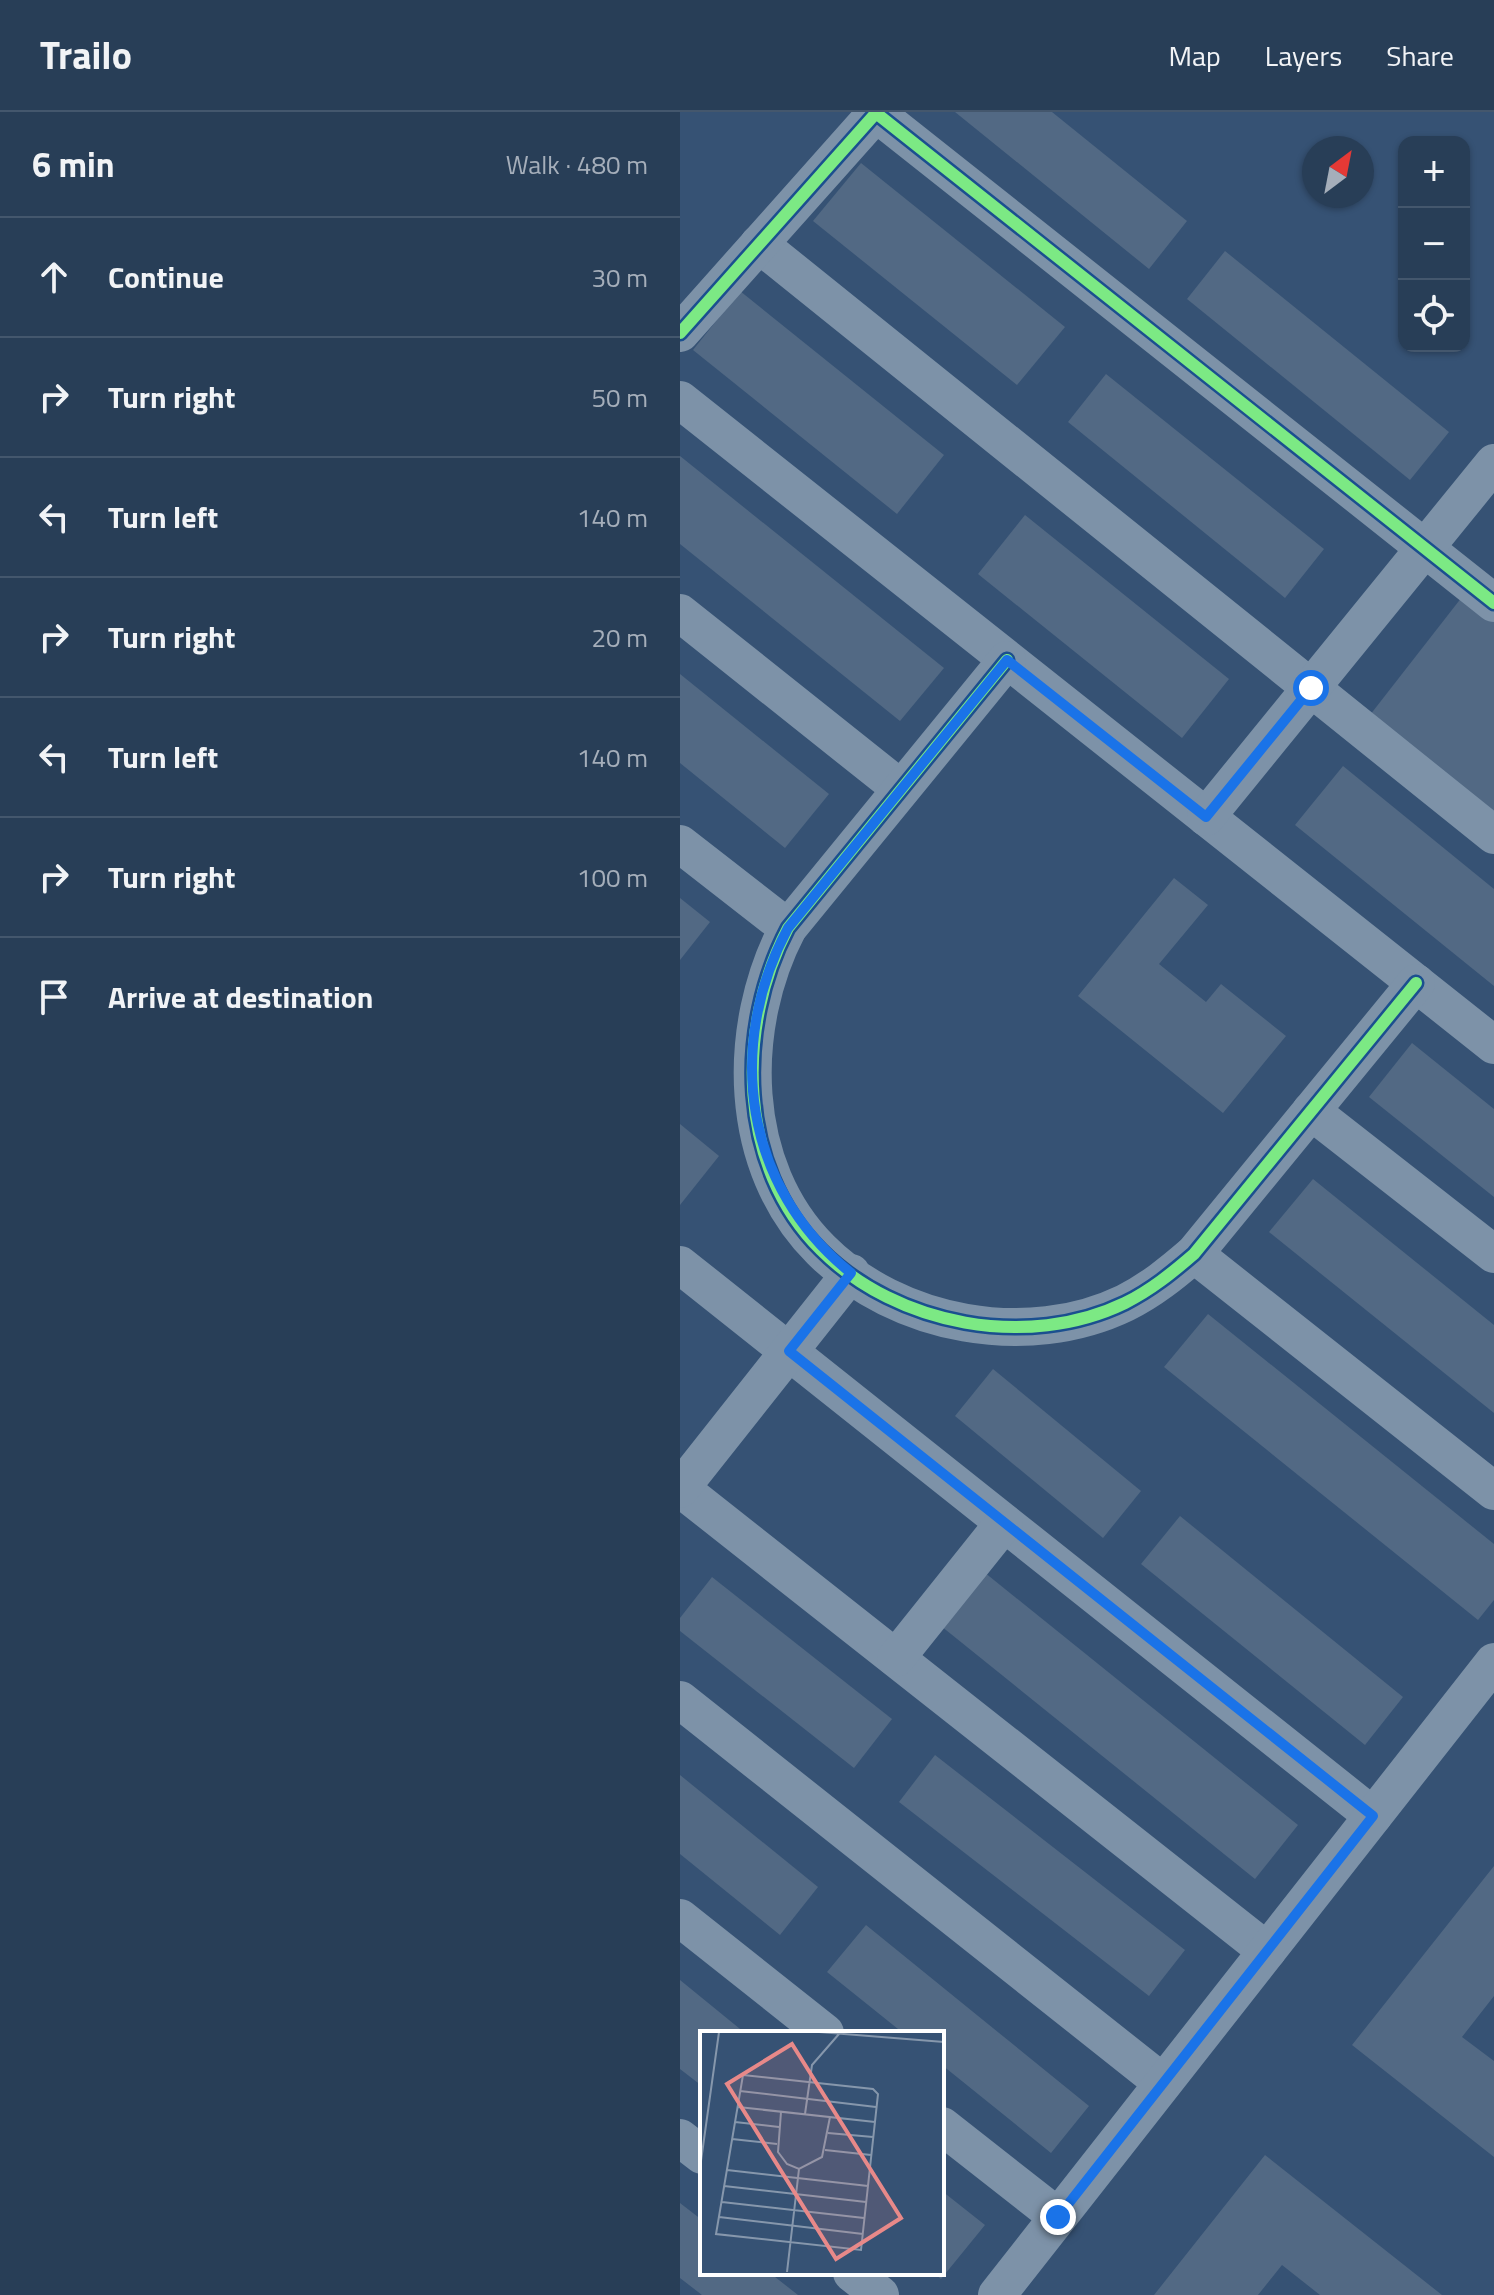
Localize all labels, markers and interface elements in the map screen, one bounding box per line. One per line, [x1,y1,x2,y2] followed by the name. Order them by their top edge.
[40,26,132,84] text: Trailo
[1168,34,1221,77] text: Map
[1265,34,1342,77] text: Layers
[1386,34,1454,77] text: Share
[1302,136,1374,208] north arrow
[1398,136,1470,352] map controls
[1398,136,1470,208] button: +
[32,138,115,190] text: 6 min
[506,145,648,184] text: Walk · 480 m
[1398,208,1470,280] button: −
[108,254,224,300] text: Continue
[32,255,76,299] icon: ahead
[591,258,648,297] text: 30 m
[1398,280,1470,352] button: locate
[108,374,236,420] text: Turn right
[32,375,76,419] icon: right
[591,378,648,417] text: 50 m
[108,494,218,540] text: Turn left
[32,495,76,539] icon: left
[577,498,648,537] text: 140 m
[108,614,236,660] text: Turn right
[32,615,76,659] icon: right
[591,618,648,657] text: 20 m
[1293,670,1329,706] route start
[108,734,218,780] text: Turn left
[32,735,76,779] icon: left
[577,738,648,777] text: 140 m
[108,854,236,900] text: Turn right
[32,855,76,899] icon: right
[577,858,648,897] text: 100 m
[108,974,373,1020] text: Arrive at destination
[32,975,76,1019] icon: arrive
[700,2031,944,2275] inset map
[1040,2199,1076,2235] route end

